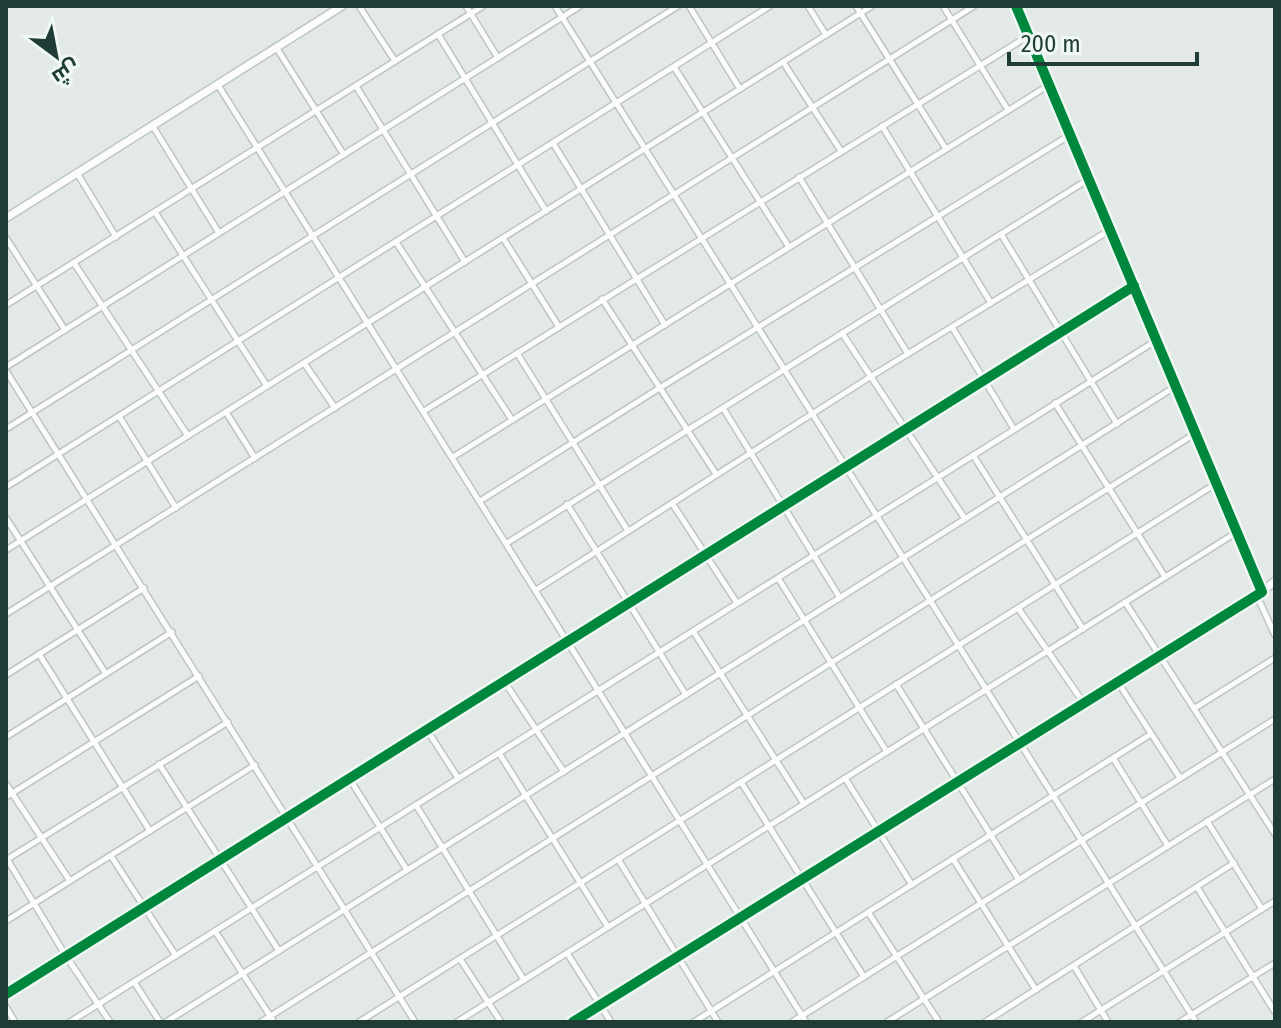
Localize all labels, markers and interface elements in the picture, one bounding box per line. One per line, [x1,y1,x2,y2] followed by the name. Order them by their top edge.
[16,16,96,96] north arrow
[1009,16,1197,66] scale bar
[1021,30,1081,58] text: 200 m
[47,54,85,91] text: ش

